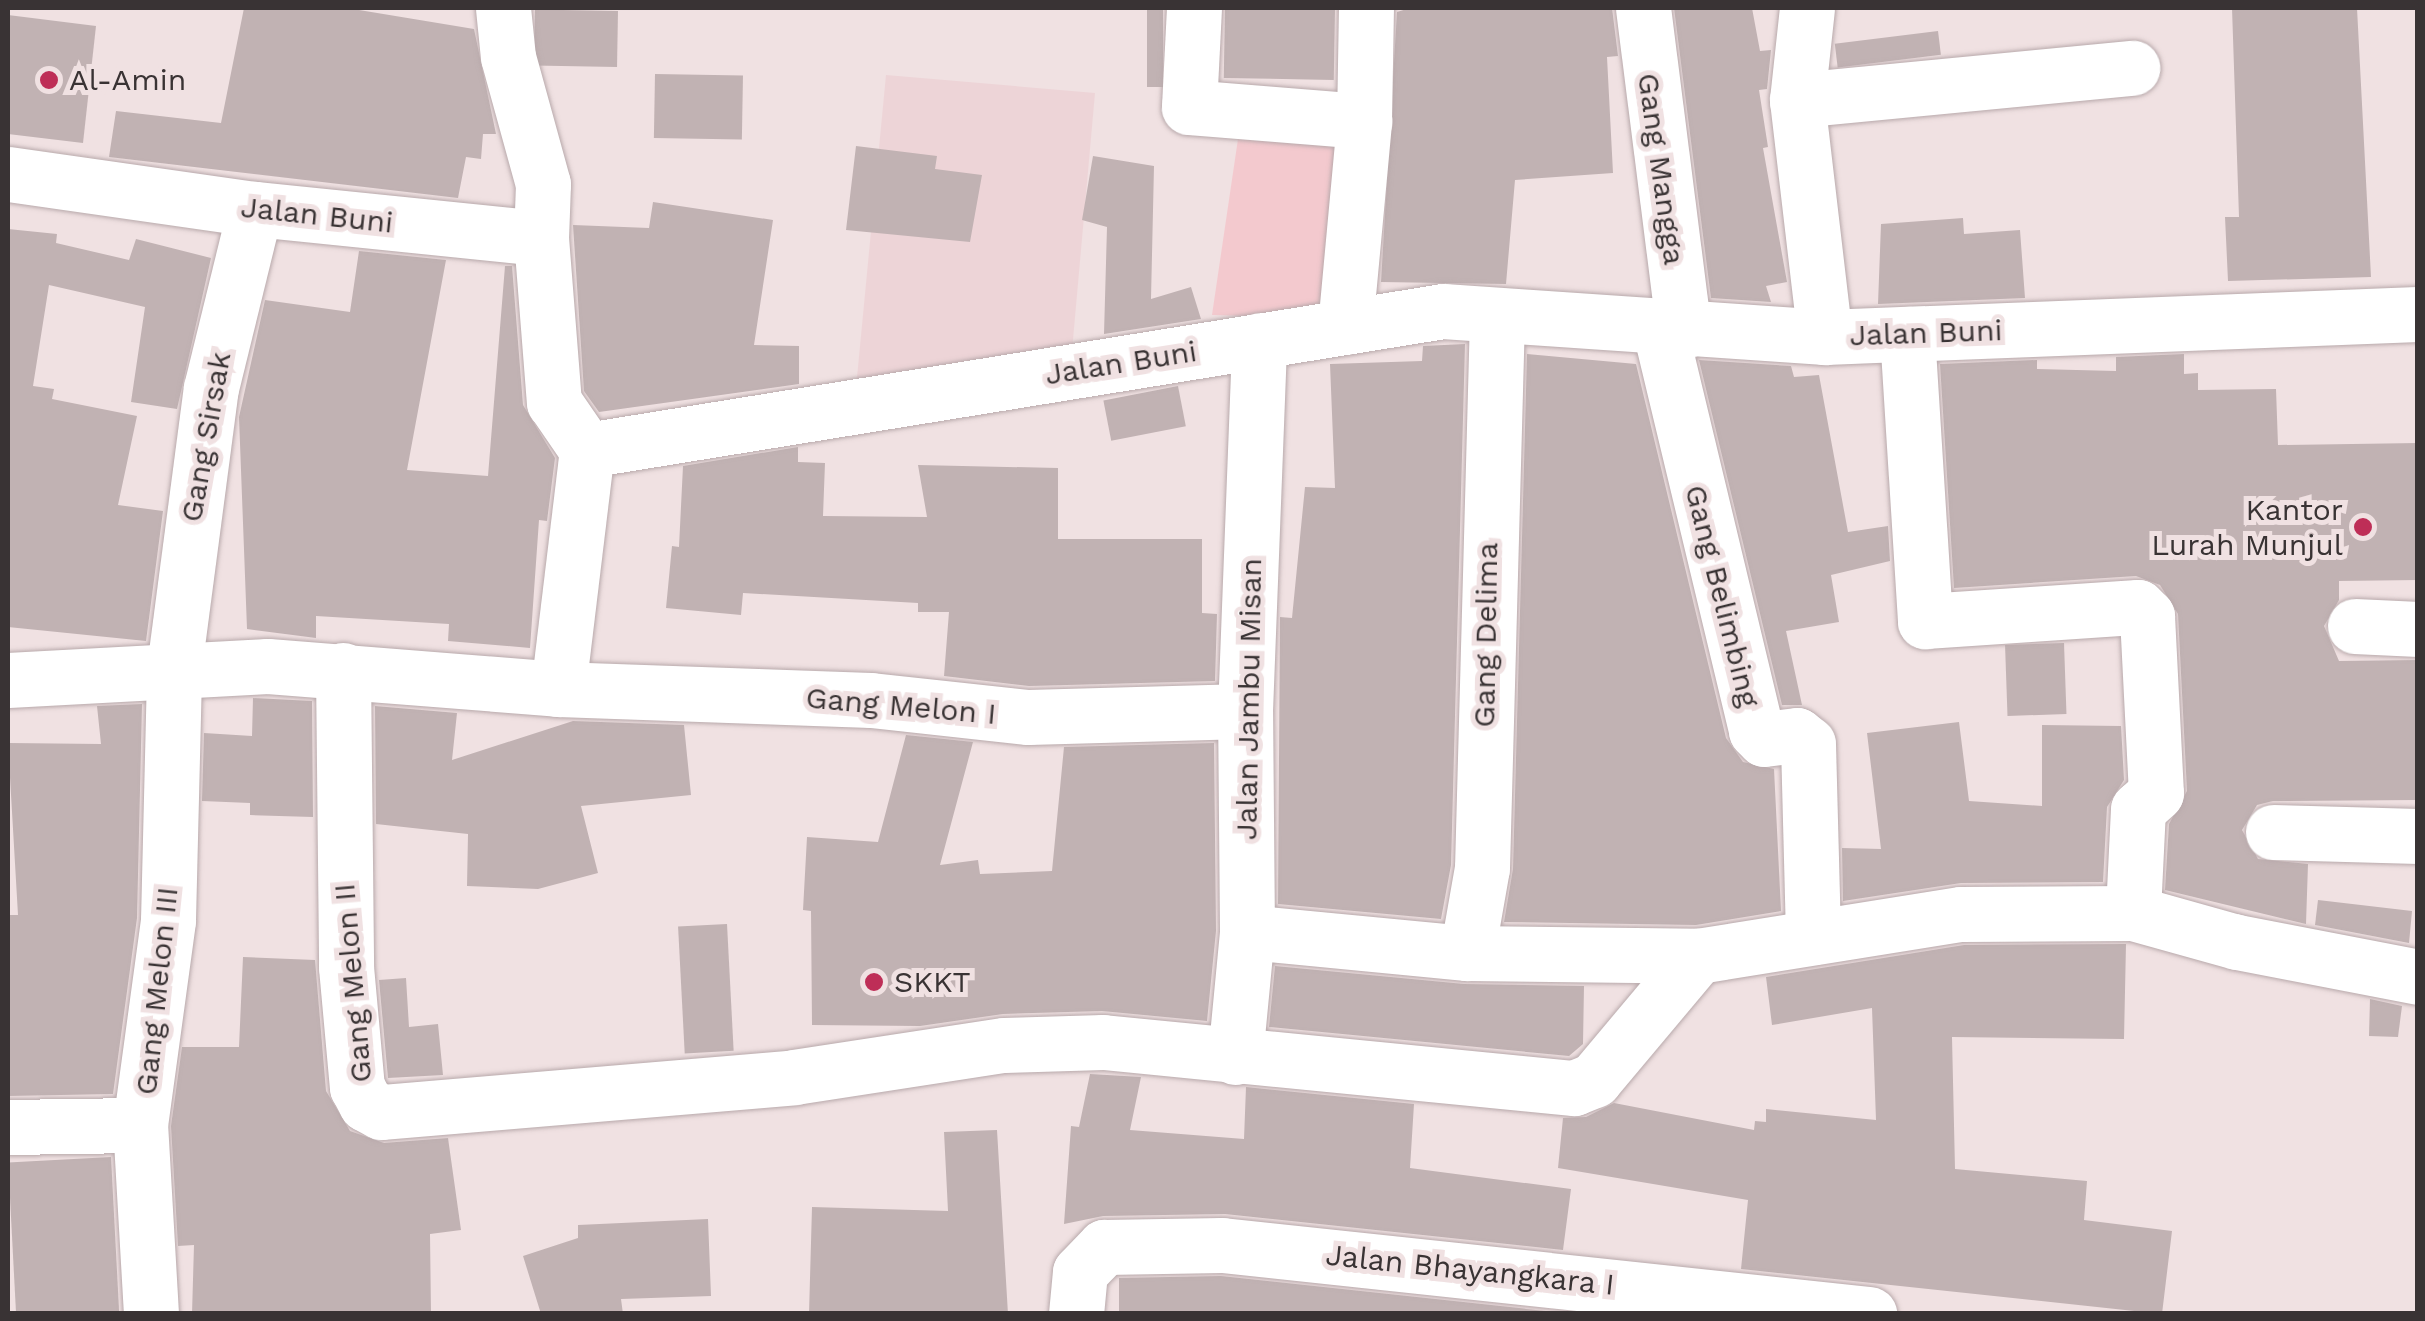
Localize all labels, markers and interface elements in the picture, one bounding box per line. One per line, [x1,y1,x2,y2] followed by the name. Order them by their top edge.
[69,62,186,98] place label: Al-Amin
[38,69,60,91] marker: Al-Amin
[1630,71,1692,267] street label: Gang Mangga
[239,189,395,241] street label: Jalan Buni
[1849,312,2003,354] street label: Jalan Buni
[1043,333,1199,393] street label: Jalan Buni
[173,349,239,525] street label: Gang Sirsak
[1677,481,1767,711] street label: Gang Belimbing
[2151,492,2343,562] place label: Kantor Lurah Munjul
[2352,516,2374,538] marker: Kantor Lurah Munjul
[1466,542,1506,728] street label: Gang Delima
[1229,557,1269,841] street label: Jalan Jambu Misan
[804,680,998,732] street label: Gang Melon I
[326,882,380,1084] street label: Gang Melon II
[128,885,186,1097] street label: Gang Melon III
[894,964,971,1000] place label: SKKT
[863,971,885,993] marker: SKKT
[1323,1237,1617,1303] street label: Jalan Bhayangkara I

